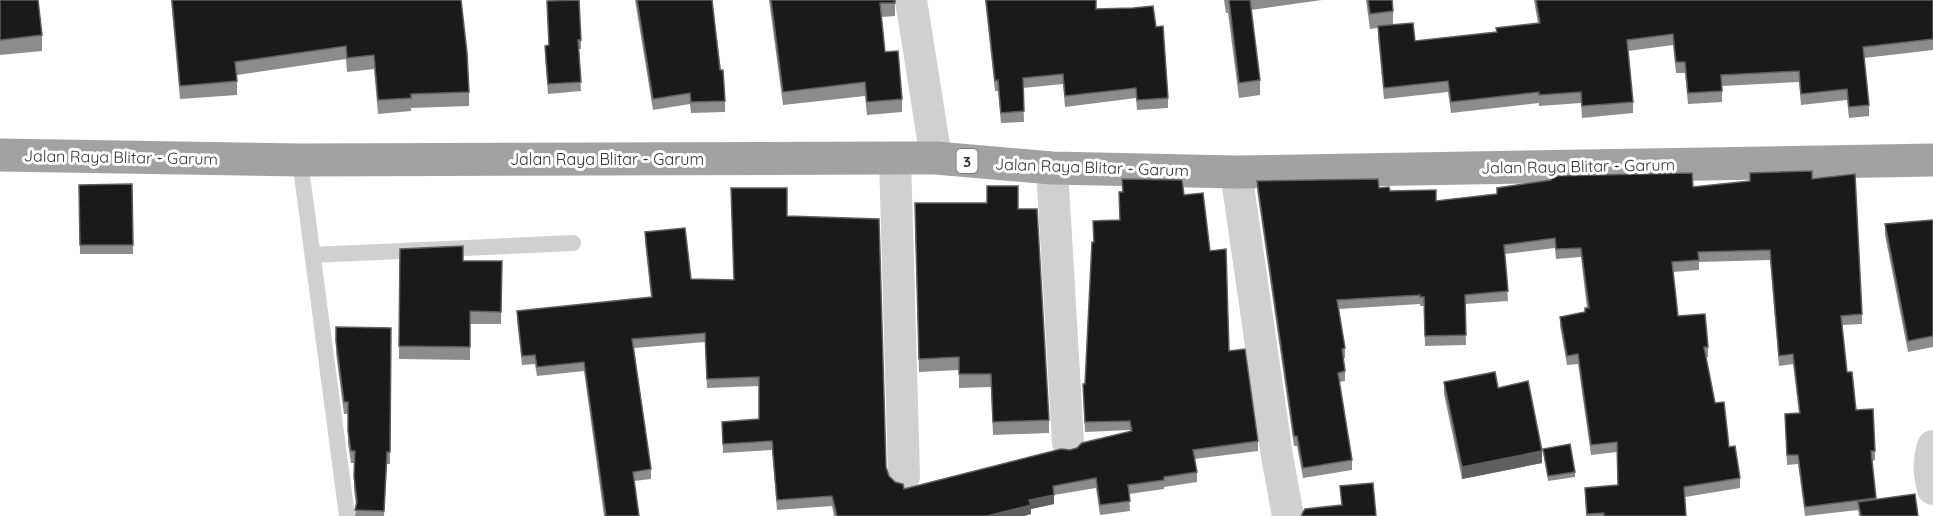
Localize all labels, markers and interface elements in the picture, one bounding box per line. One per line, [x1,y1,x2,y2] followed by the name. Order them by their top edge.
[24,145,218,169] street label: Jalan Raya Blitar - Garum
[510,149,704,169] street label: Jalan Raya Blitar - Garum
[956,149,978,173] road number: 3
[995,154,1189,180] street label: Jalan Raya Blitar - Garum
[1481,154,1675,178] street label: Jalan Raya Blitar - Garum

